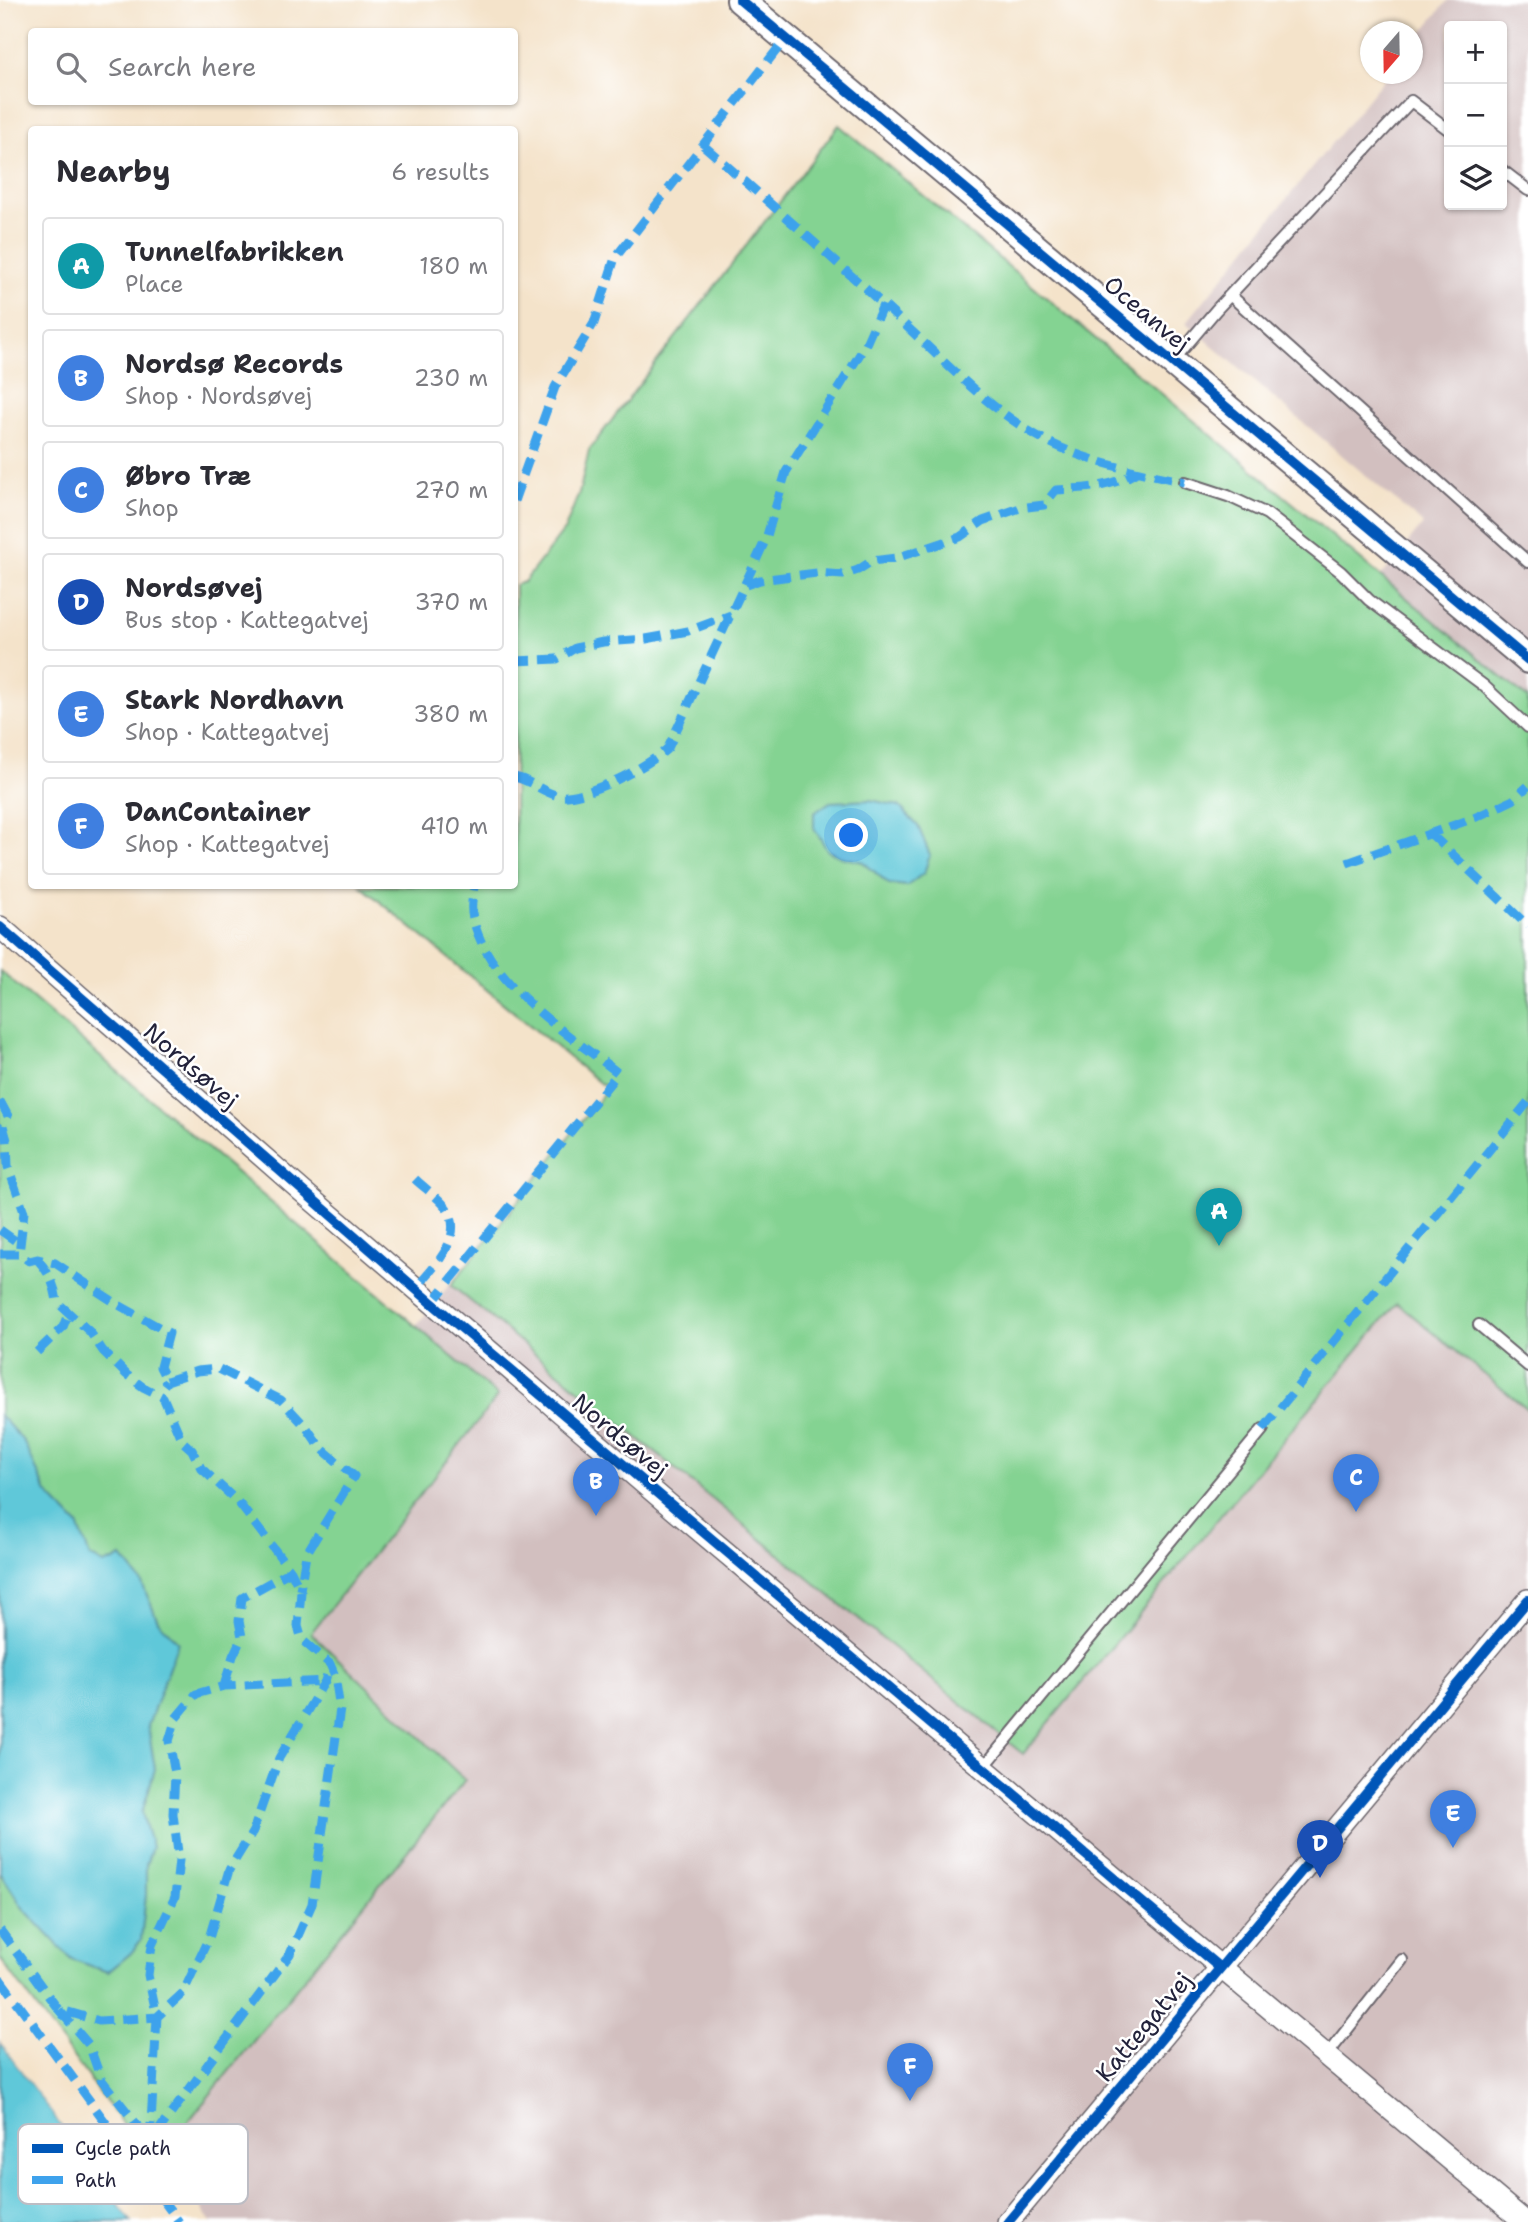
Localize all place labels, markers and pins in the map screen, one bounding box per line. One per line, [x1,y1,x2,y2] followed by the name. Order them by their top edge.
[1196,1188,1242,1246] pin: A
[1333,1454,1379,1512] pin: C
[573,1458,619,1516] pin: B
[1430,1790,1476,1848] pin: E
[1297,1820,1343,1878] pin: D
[887,2043,933,2101] pin: F

